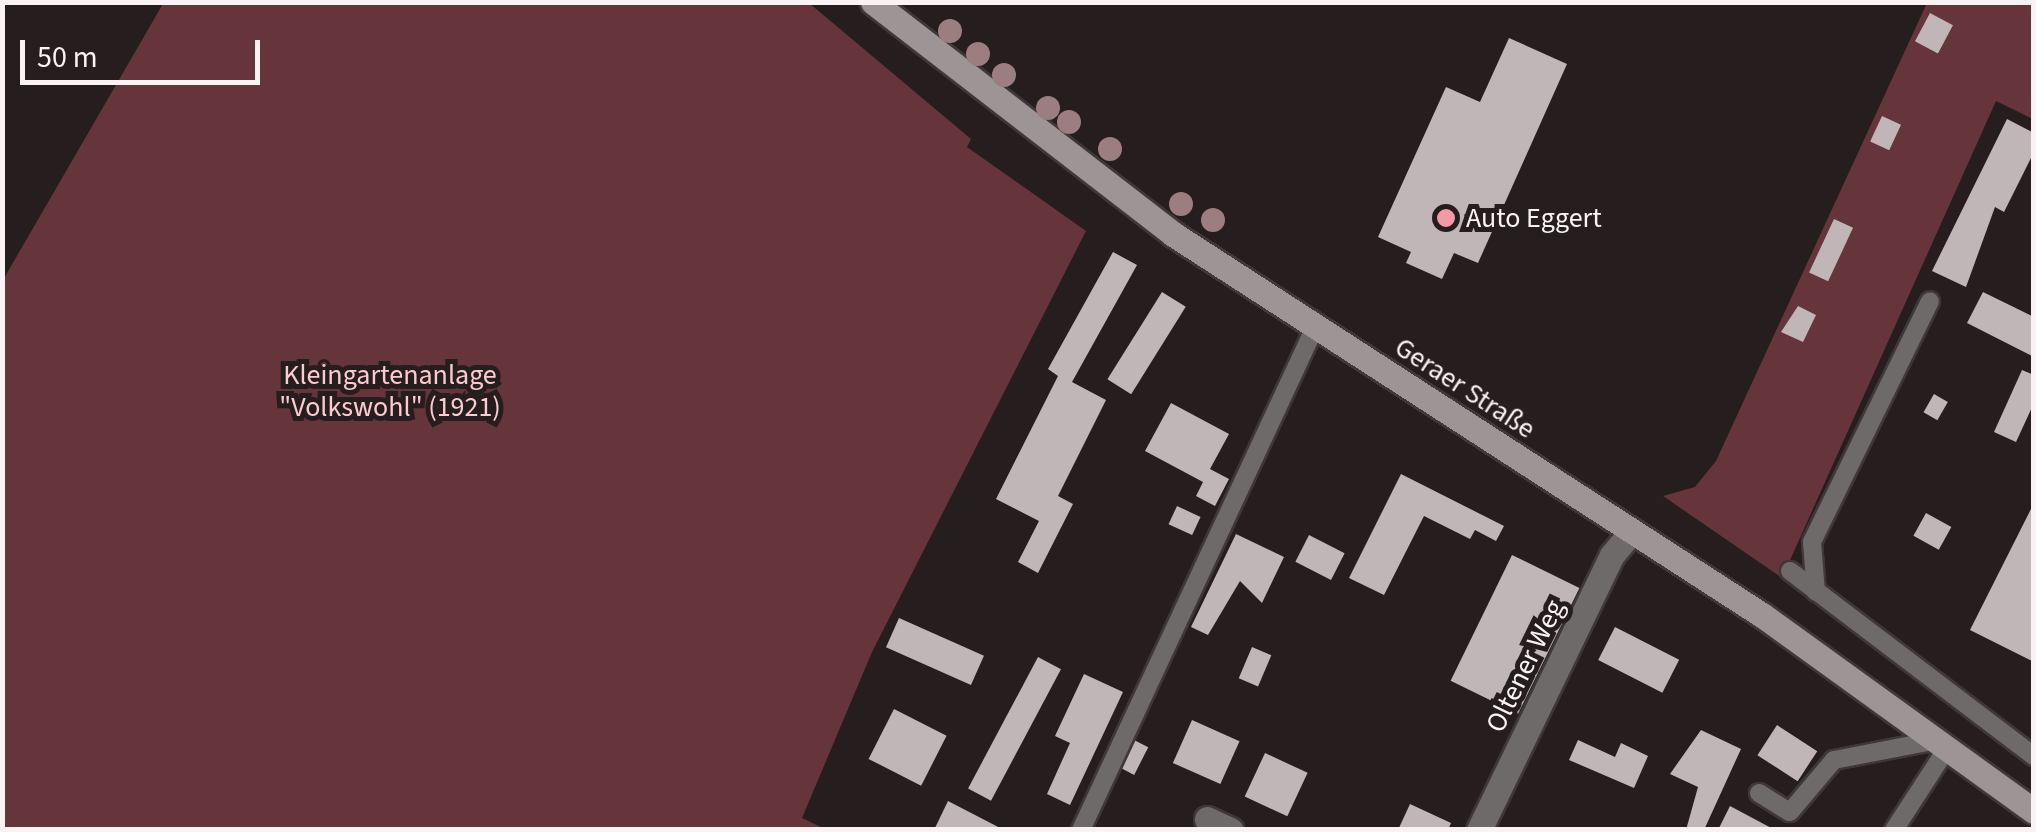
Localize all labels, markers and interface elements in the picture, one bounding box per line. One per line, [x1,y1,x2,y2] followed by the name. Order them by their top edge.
[25,20,265,82] scale bar
[37,36,98,79] text: 50 m
[1466,201,1602,235] place label: Auto Eggert
[1435,207,1457,229] marker: Auto Eggert
[1389,330,1541,446] street label: Geraer Straße
[279,358,501,424] park label: Kleingartenanlage "Volkswohl" (1921)
[1479,594,1571,738] street label: Oltener Weg

